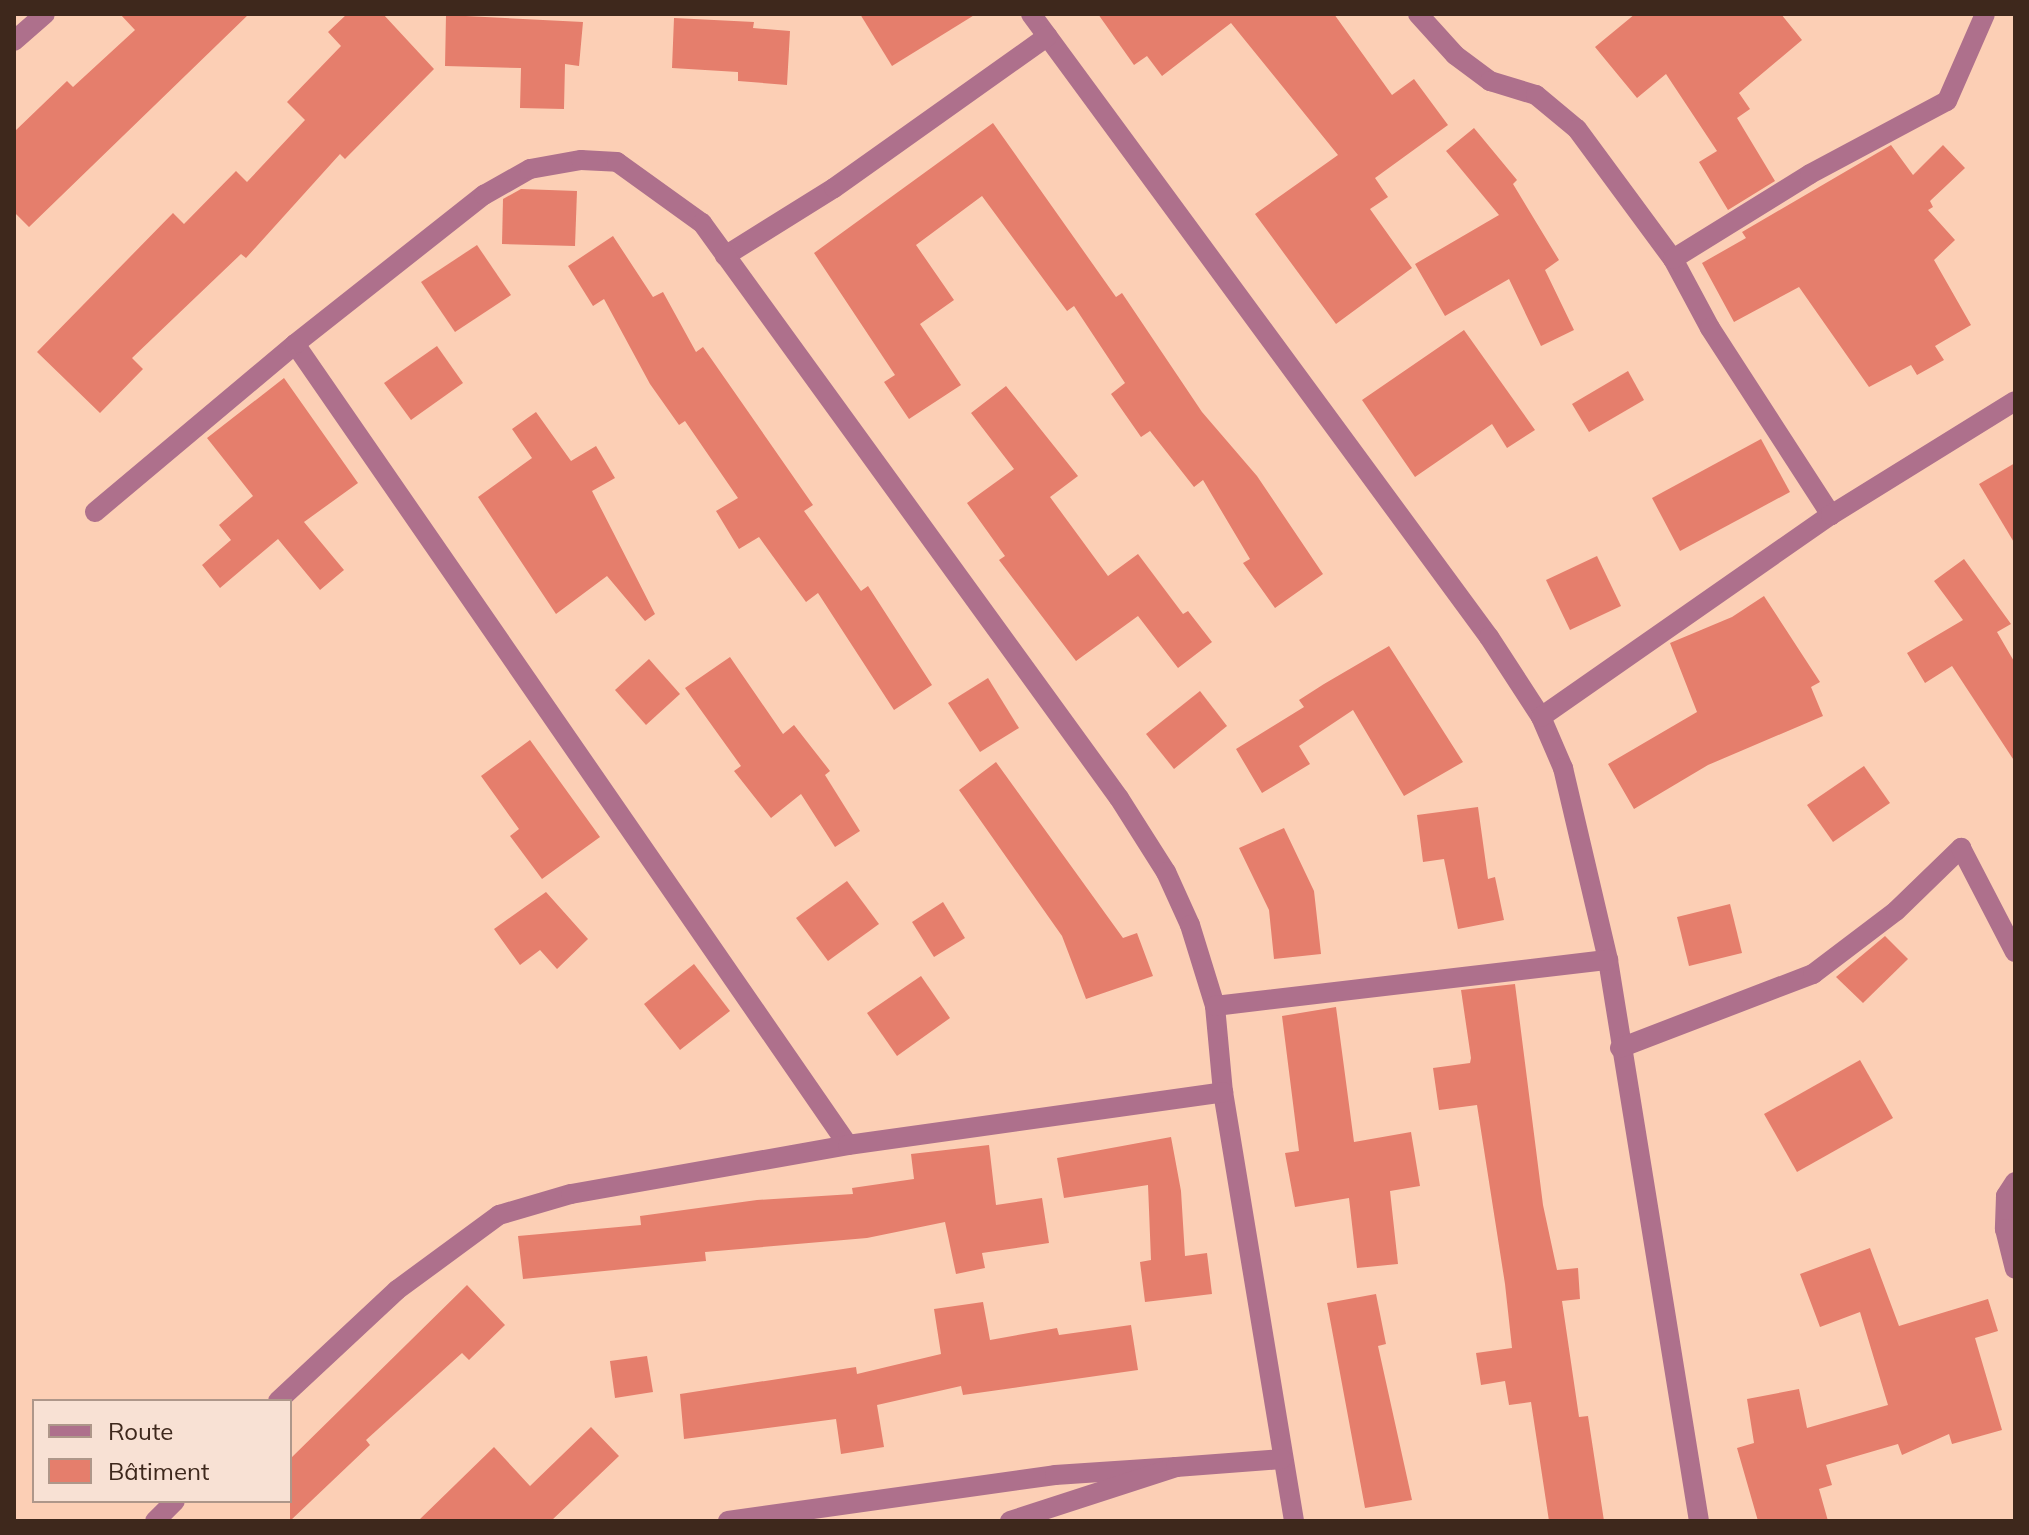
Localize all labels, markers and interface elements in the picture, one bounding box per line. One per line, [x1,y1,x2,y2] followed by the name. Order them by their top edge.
[32,1399,292,1503] legend
[108,1416,173,1446] text: Route
[108,1456,209,1486] text: Bâtiment

